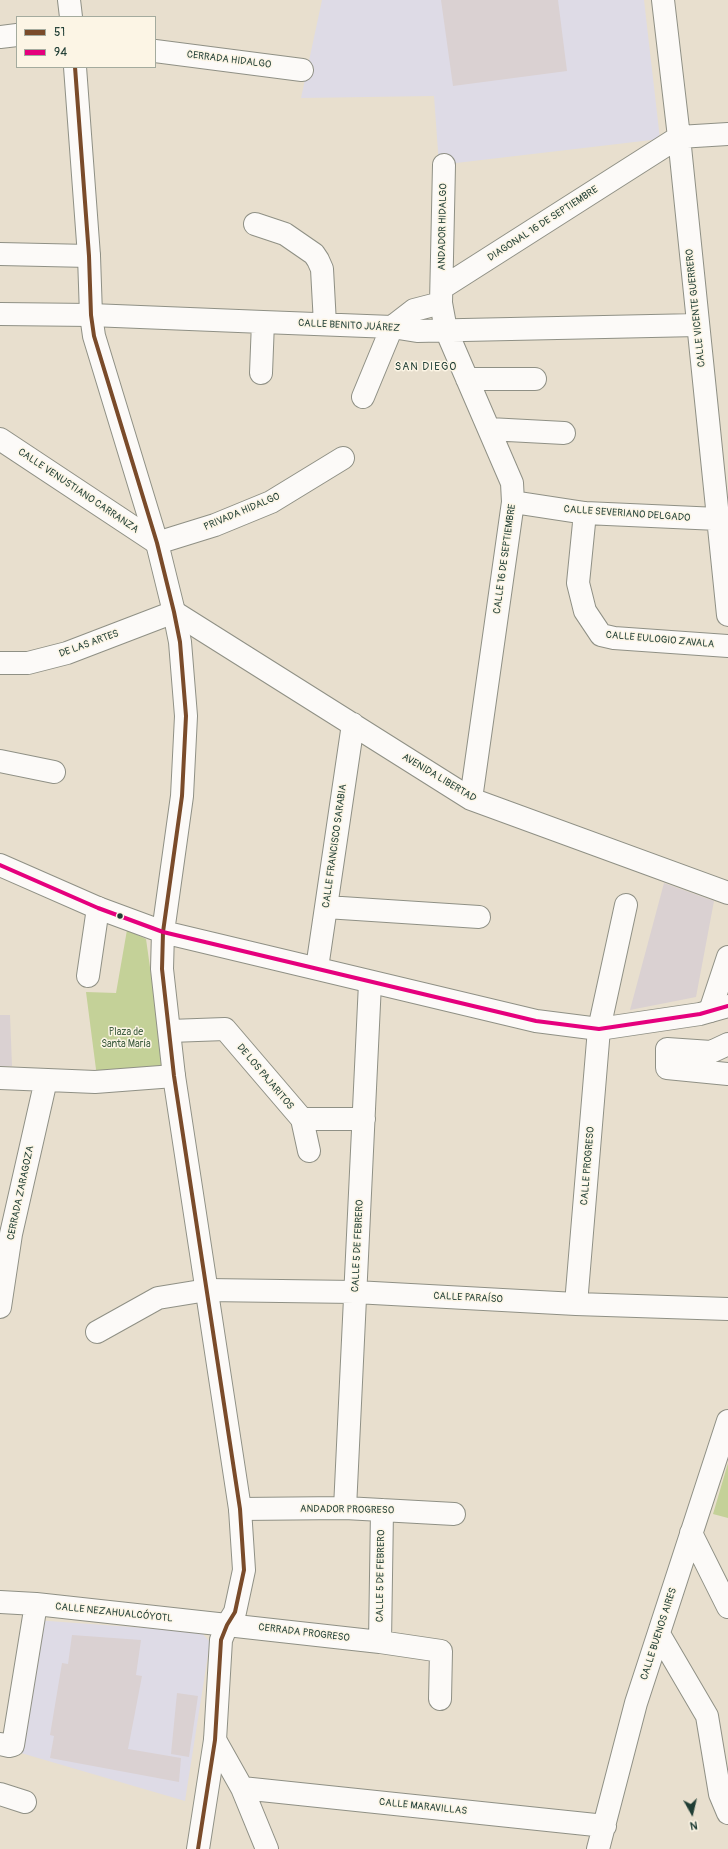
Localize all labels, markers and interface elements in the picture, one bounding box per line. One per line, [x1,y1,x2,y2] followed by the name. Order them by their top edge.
[16,16,156,68] legend
[54,25,65,40] text: 51
[54,45,67,60] text: 94
[186,49,272,71] street label: CERRADA HIDALGO
[436,183,450,271] street label: ANDADOR HIDALGO
[486,184,600,264] street label: DIAGONAL 16 DE SEPTIEMBRE
[684,248,708,368] street label: CALLE VICENTE GUERRERO
[298,317,400,335] street label: CALLE BENITO JUÁREZ
[395,360,457,374] district label: SAN DIEGO
[15,446,141,536] street label: CALLE VENUSTIANO CARRANZA
[202,491,282,533] street label: PRIVADA HIDALGO
[491,503,519,615] street label: CALLE 16 DE SEPTIEMBRE
[563,504,691,524] street label: CALLE SEVERIANO DELGADO
[58,628,120,660] street label: DE LAS ARTES
[605,629,715,651] street label: CALLE EULOGIO ZAVALA
[400,751,478,805] street label: AVENIDA LIBERTAD
[320,783,350,909] street label: CALLE FRANCISCO SARABIA
[115,911,125,921] unlabelled marker
[101,1026,151,1050] park label: Plaza de Santa María
[234,1042,296,1112] street label: DE LOS PAJARITOS
[579,1126,597,1206] street label: CALLE PROGRESO
[5,1145,37,1241] street label: CERRADA ZARAGOZA
[350,1199,366,1293] street label: CALLE 5 DE FEBRERO
[433,1290,503,1306] street label: CALLE PARAÍSO
[300,1503,394,1517] street label: ANDADOR PROGRESO
[374,1530,388,1622] street label: CALLE 5 DE FEBRERO
[638,1586,680,1682] street label: CALLE BUENOS AIRES
[55,1601,173,1625] street label: CALLE NEZAHUALCÓYOTL
[258,1621,350,1645] street label: CERRADA PROGRESO
[672,1793,712,1833] north arrow
[378,1796,468,1818] street label: CALLE MARAVILLAS
[689,1818,698,1832] text: N

